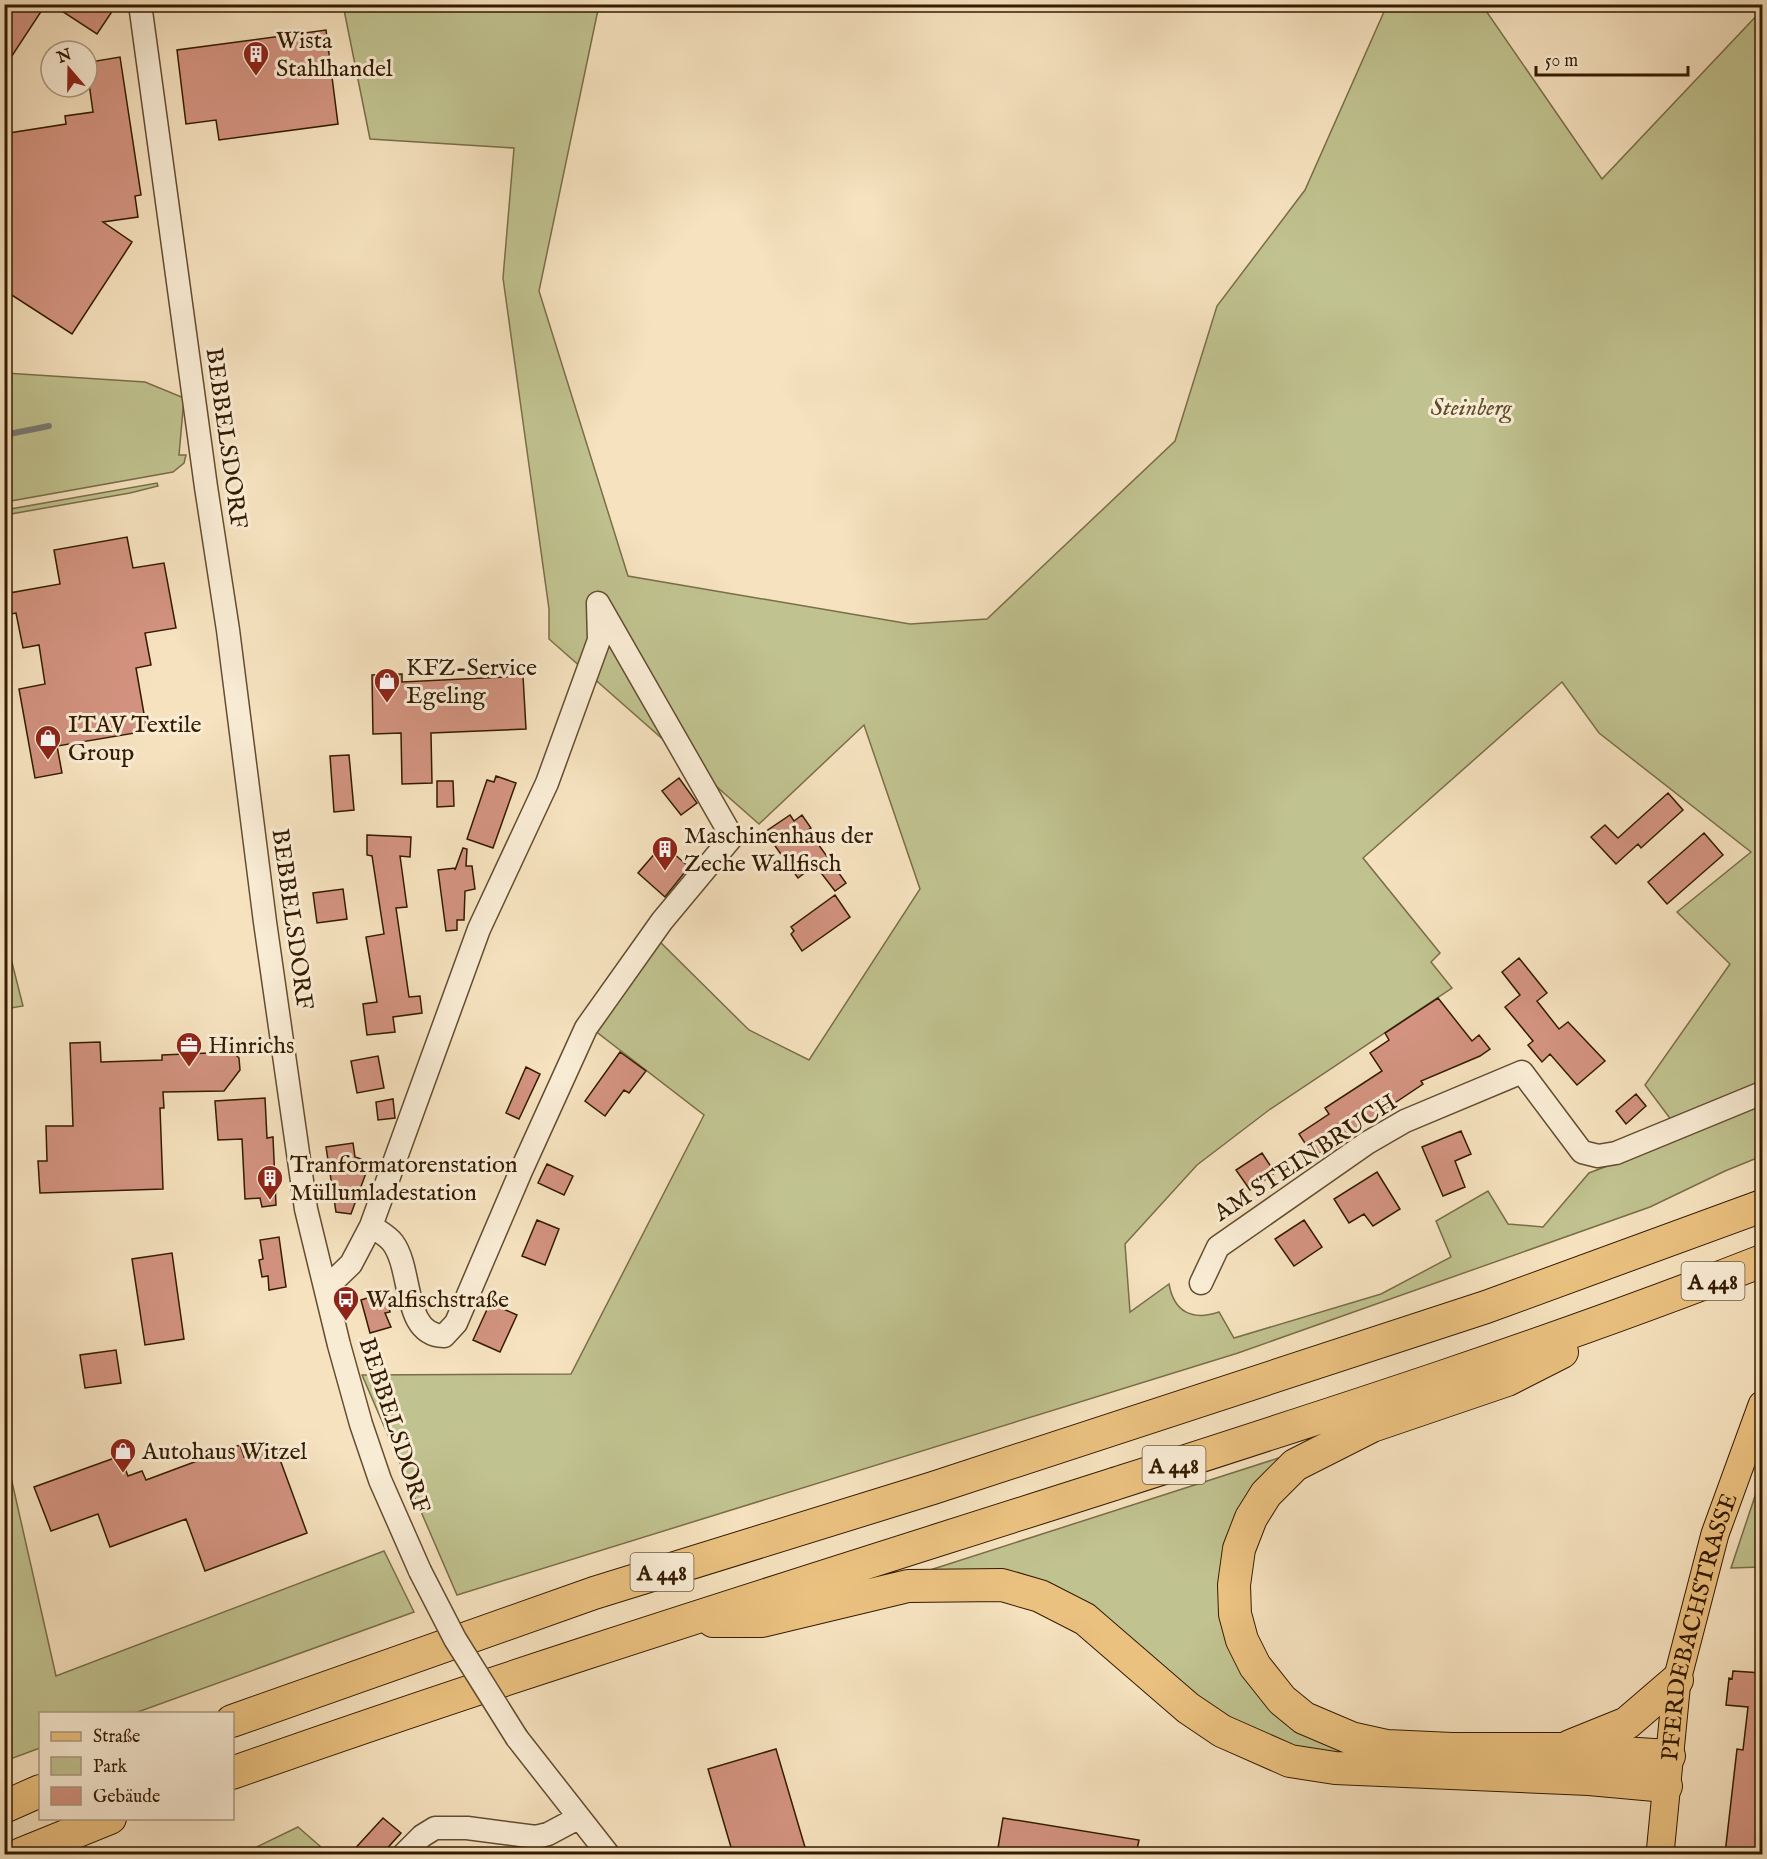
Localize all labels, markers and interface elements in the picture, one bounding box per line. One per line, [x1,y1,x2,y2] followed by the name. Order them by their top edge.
[276,26,393,85] place label: Wista Stahlhandel
[39,39,99,99] north arrow
[241,39,271,77] building icon: Wista Stahlhandel
[1536,39,1688,77] scale bar
[54,45,75,69] text: N
[1545,50,1578,73] text: 50 m
[197,346,254,531] street label: BEBBELSDORF
[1431,393,1512,424] park label: Steinberg
[406,653,537,712] place label: KFZ-Service Egeling
[372,666,402,704] shop icon: KFZ-Service Egeling
[68,710,201,769] place label: ITAV Textile Group
[33,723,63,761] shop icon: ITAV Textile Group
[684,821,874,880] place label: Maschinenhaus der Zeche Wallfisch
[263,827,320,1012] street label: BEBBELSDORF
[650,834,680,872] building icon: Maschinenhaus der Zeche Wallfisch
[174,1030,204,1068] office icon: Hinrichs
[208,1031,294,1062] place label: Hinrichs
[1207,1087,1403,1230] street label: AM STEINBRUCH
[290,1150,518,1209] place label: Tranformatorenstation Müllumladestation
[255,1163,285,1201] building icon: Tranformatorenstation Müllumladestation
[1682,1262,1744,1300] road number: A 448
[331,1284,361,1322] bus stop icon: Walfischstraße
[366,1285,509,1316] place label: Walfischstraße
[351,1334,436,1517] street label: BEBBELSDORF
[108,1436,138,1474] shop icon: Autohaus Witzel
[141,1437,308,1468] place label: Autohaus Witzel
[1142,1446,1206,1484] road number: A 448
[1655,1489,1746,1762] street label: PFERDEBACHSTRASSE
[630,1553,694,1591] road number: A 448
[39,1712,234,1820] legend
[93,1726,140,1749] text: Straße
[93,1756,128,1779] text: Park
[93,1786,160,1809] text: Gebäude

